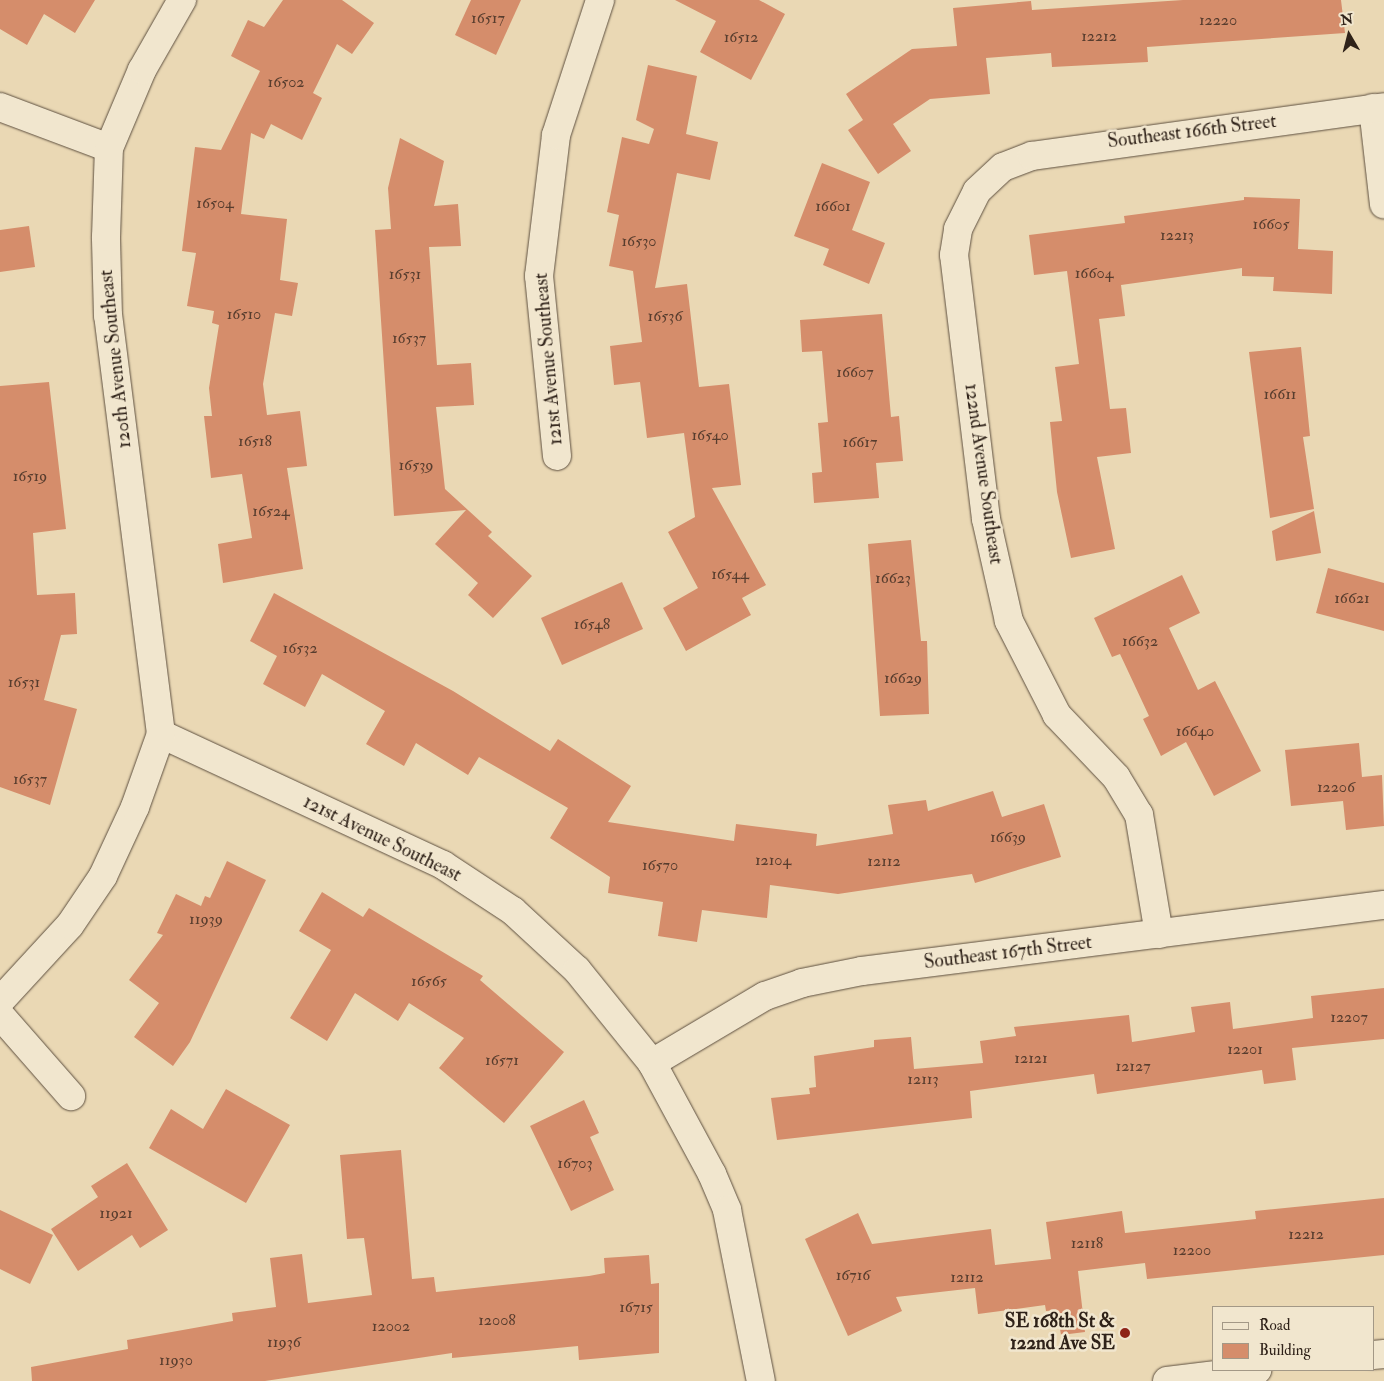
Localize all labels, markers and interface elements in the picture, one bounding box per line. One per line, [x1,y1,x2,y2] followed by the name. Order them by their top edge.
[471,8,505,28] house number: 16517
[1199,10,1237,30] house number: 12220
[1324,10,1374,60] north arrow
[1339,10,1354,29] text: N
[1081,26,1117,46] house number: 12212
[724,27,758,47] house number: 16512
[268,72,304,92] house number: 16502
[1106,110,1278,154] street label: Southeast 166th Street
[196,193,234,213] house number: 16504
[815,196,851,216] house number: 16601
[1252,214,1290,234] house number: 16605
[1160,225,1194,245] house number: 12213
[621,231,657,251] house number: 16530
[1075,263,1113,283] house number: 16604
[389,264,421,284] house number: 16531
[95,269,137,449] street label: 120th Avenue Southeast
[530,272,568,446] street label: 121st Avenue Southeast
[227,304,261,324] house number: 16510
[648,306,682,326] house number: 16536
[392,328,426,348] house number: 16537
[836,362,874,382] house number: 16607
[959,382,1007,566] street label: 122nd Avenue Southeast
[1263,384,1297,404] house number: 16611
[691,425,729,445] house number: 16540
[238,431,272,451] house number: 16518
[843,432,877,452] house number: 16617
[398,455,434,475] house number: 16539
[13,466,47,486] house number: 16519
[252,501,290,521] house number: 16524
[711,564,749,584] house number: 16544
[875,568,911,588] house number: 16623
[1334,588,1370,608] house number: 16621
[574,614,610,634] house number: 16548
[1122,631,1158,651] house number: 16632
[283,638,317,658] house number: 16532
[884,668,922,688] house number: 16629
[8,672,40,692] house number: 16531
[1176,721,1214,741] house number: 16640
[13,769,47,789] house number: 16537
[1317,777,1355,797] house number: 12206
[299,791,465,887] street label: 121st Avenue Southeast
[990,827,1026,847] house number: 16639
[755,850,791,870] house number: 12104
[867,851,901,871] house number: 12112
[642,855,678,875] house number: 16570
[189,909,223,929] house number: 11939
[923,931,1093,975] street label: Southeast 167th Street
[411,971,447,991] house number: 16565
[1330,1007,1368,1027] house number: 12207
[1227,1039,1263,1059] house number: 12201
[1014,1048,1048,1068] house number: 12121
[485,1050,519,1070] house number: 16571
[1116,1056,1150,1076] house number: 12127
[907,1069,939,1089] house number: 12113
[557,1153,593,1173] house number: 16703
[99,1203,133,1223] house number: 11921
[1288,1224,1324,1244] house number: 12212
[1071,1233,1103,1253] house number: 12118
[1173,1240,1211,1260] house number: 12200
[836,1265,870,1285] house number: 16716
[950,1267,984,1287] house number: 12112
[619,1297,653,1317] house number: 16715
[1212,1306,1374,1371] legend
[478,1310,516,1330] house number: 12008
[1005,1311,1115,1355] place label: SE 168th St & 122nd Ave SE
[372,1316,410,1336] house number: 12002
[1259,1316,1290,1335] text: Road
[1119,1327,1131,1339] marker: SE 168th St & 122nd Ave SE
[267,1332,301,1352] house number: 11936
[1259,1341,1311,1360] text: Building
[159,1350,193,1370] house number: 11930

